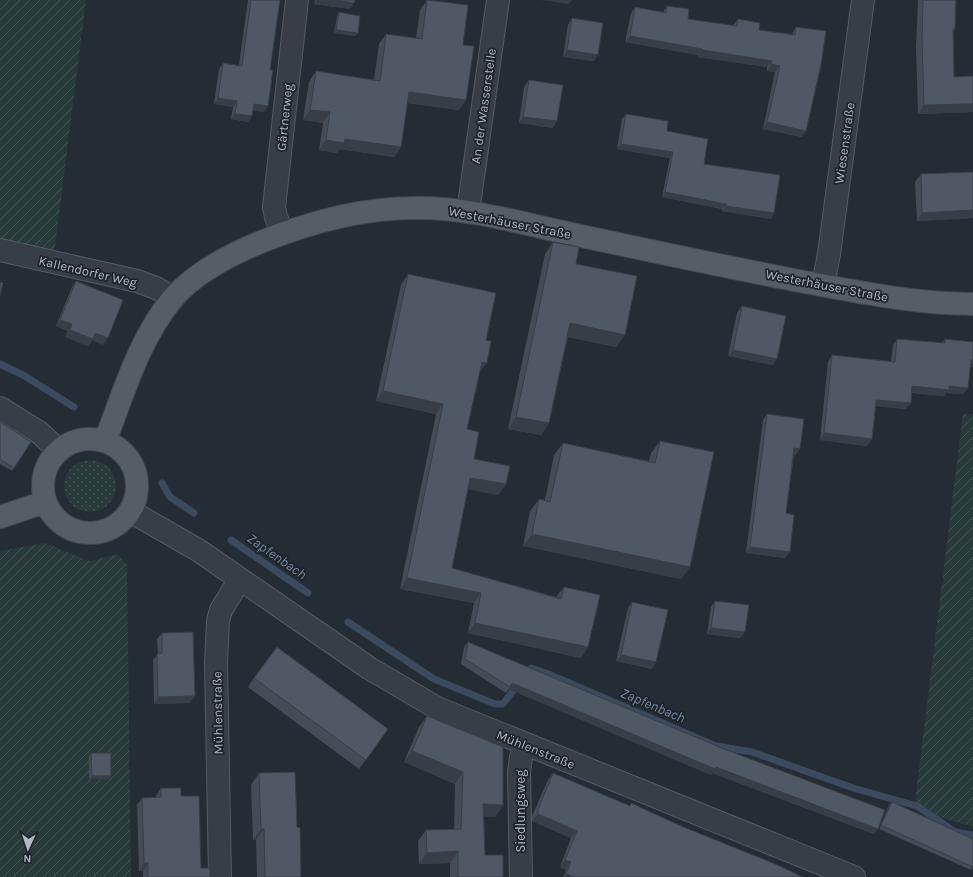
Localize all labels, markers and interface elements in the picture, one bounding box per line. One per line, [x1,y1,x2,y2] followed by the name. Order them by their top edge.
[468,47,499,165] street label: An der Wasserstelle
[273,82,296,152] street label: Gärtnerweg
[831,101,858,185] street label: Wiesenstraße
[447,203,573,242] street label: Westerhäuser Straße
[37,253,139,290] street label: Kallendorfer Weg
[764,266,890,305] street label: Westerhäuser Straße
[244,530,310,583] water label: Zapfenbach
[209,671,226,755] street label: Mühlenstraße
[618,684,688,727] water label: Zapfenbach
[494,727,577,772] street label: Mühlenstraße
[513,769,528,853] street label: Siedlungsweg
[8,829,48,869] north arrow
[23,852,32,865] text: N

